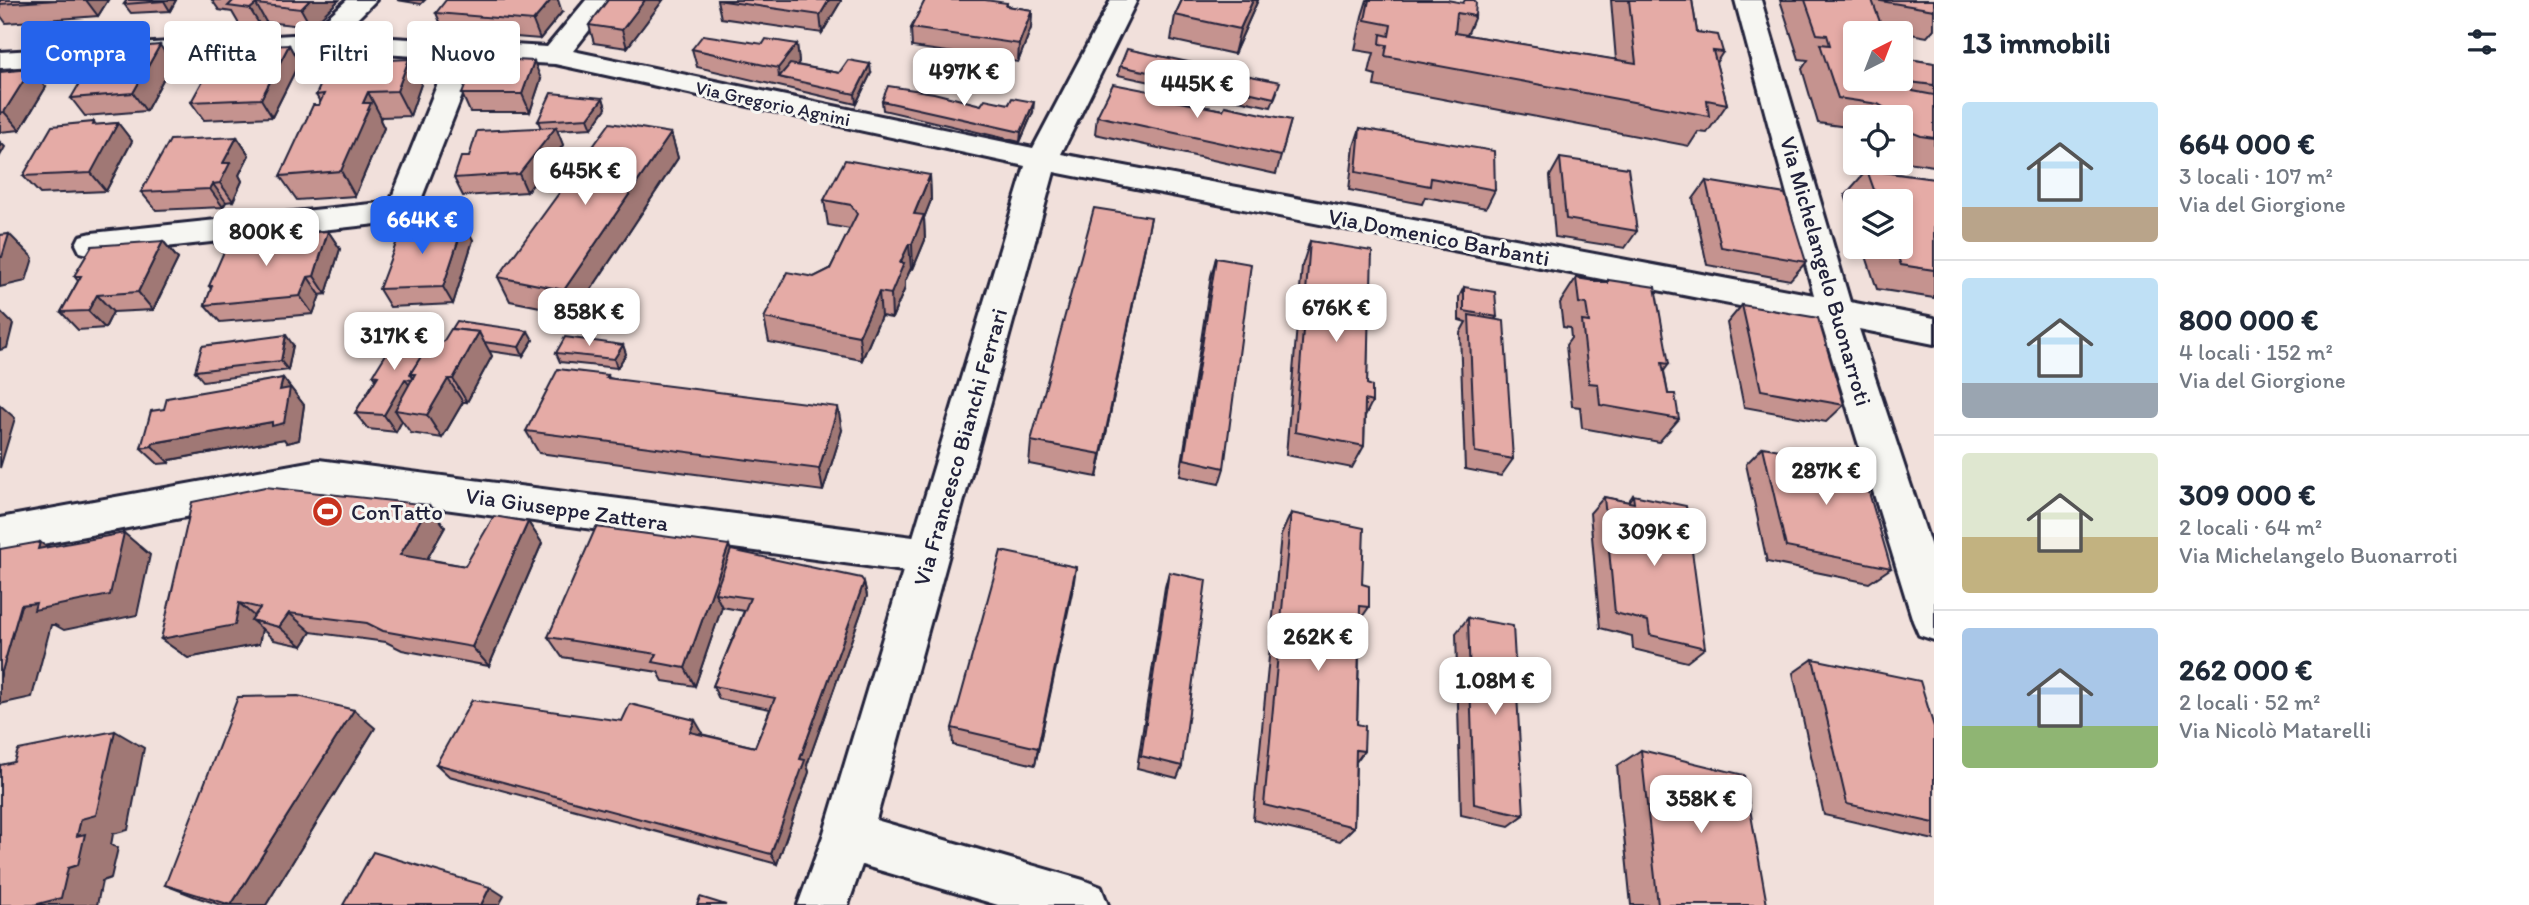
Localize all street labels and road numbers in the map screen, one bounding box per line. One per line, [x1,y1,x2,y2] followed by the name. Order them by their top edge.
[693,76,852,131] street label: Via Gregorio Agnini
[1774,133,1878,409] street label: Via Michelangelo Buonarroti
[1326,202,1552,272] street label: Via Domenico Barbanti
[907,305,1013,589] street label: Via Francesco Bianchi Ferrari
[464,481,670,537] street label: Via Giuseppe Zattera

